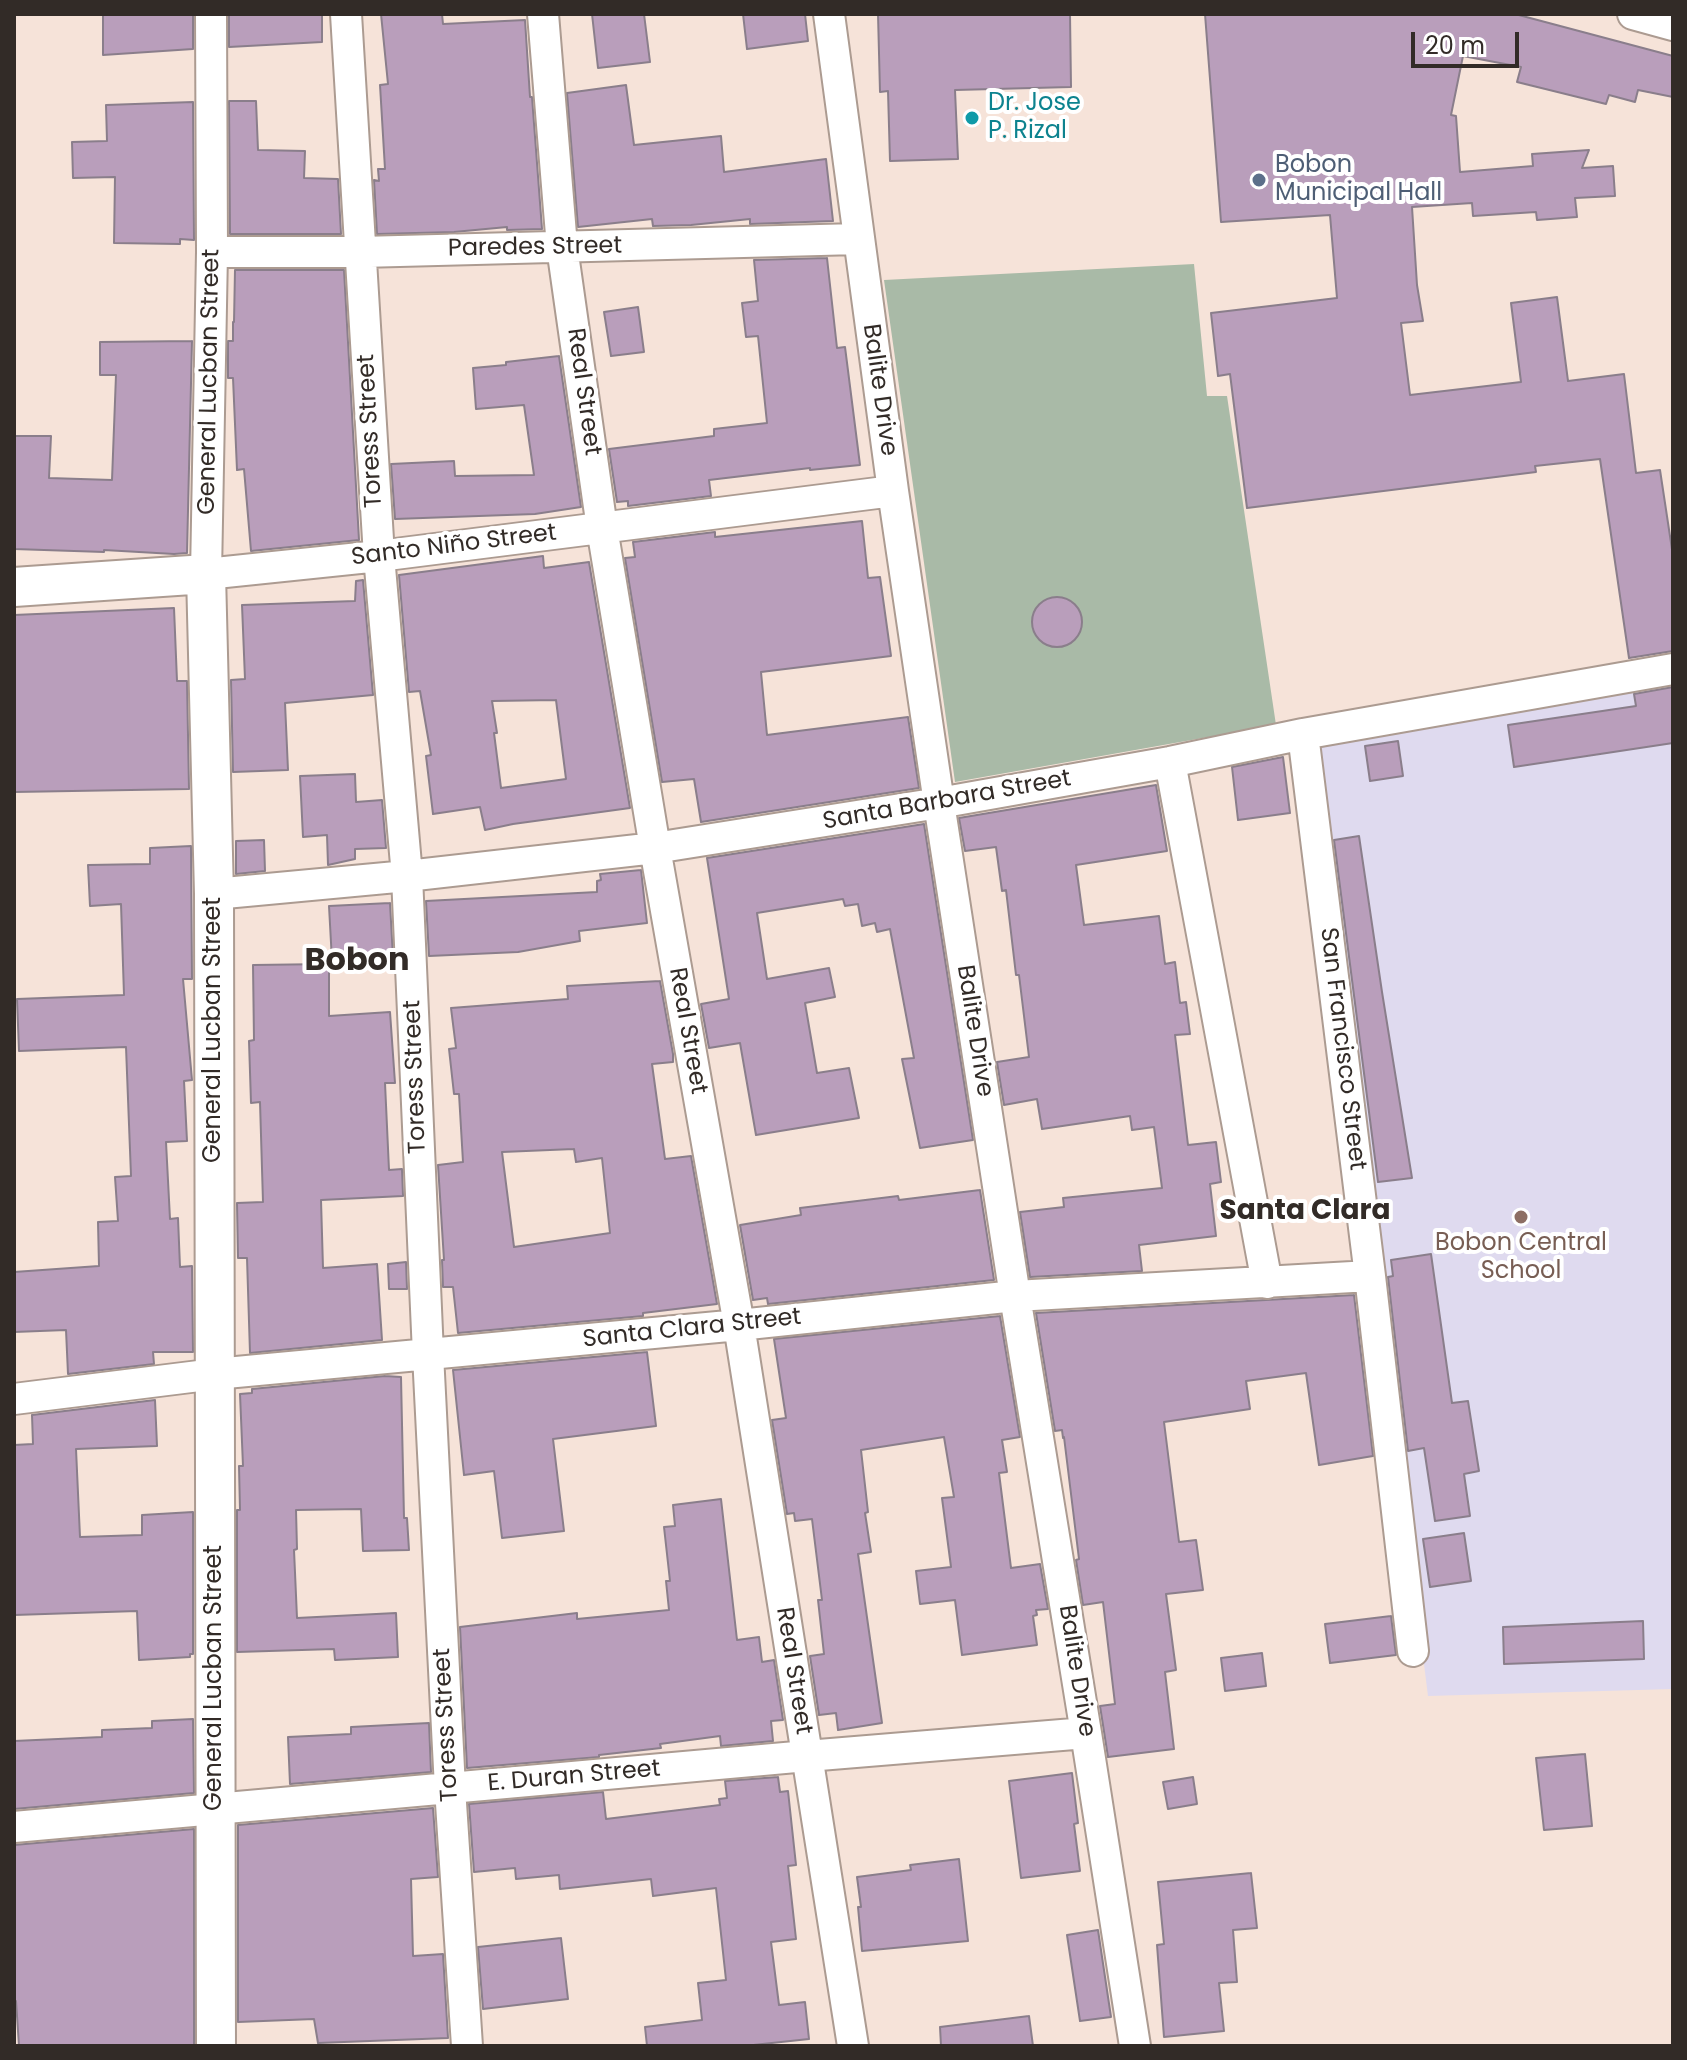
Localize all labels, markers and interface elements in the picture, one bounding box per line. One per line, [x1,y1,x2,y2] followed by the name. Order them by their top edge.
[1415,16,1523,66] scale bar
[1425,29,1485,62] text: 20 m
[988,90,1081,146] place label: Dr. Jose P. Rizal
[963,109,981,127] marker: Dr. Jose P. Rizal
[1275,152,1442,208] place label: Bobon Municipal Hall
[1250,171,1268,189] marker: Bobon Municipal Hall
[448,232,622,264] street label: Paredes Street
[193,249,227,515] street label: General Lucban Street
[855,322,903,458] street label: Balite Drive
[560,326,606,458] street label: Real Street
[353,353,389,509] street label: Toress Street
[350,519,558,573] street label: Santo Niño Street
[821,765,1073,837] street label: Santa Barbara Street
[200,897,228,1163] street label: General Lucban Street
[1313,926,1371,1172] street label: San Francisco Street
[304,943,410,981] district label: Bobon
[949,963,999,1099] street label: Balite Drive
[662,965,712,1097] street label: Real Street
[399,1000,433,1154] street label: Toress Street
[1219,1195,1391,1229] district label: Santa Clara
[1512,1208,1530,1226] marker: Bobon Central School
[1435,1230,1607,1286] place label: Bobon Central School
[581,1303,803,1355] street label: Santa Clara Street
[201,1545,229,1811] street label: General Lucban Street
[1051,1603,1101,1739] street label: Balite Drive
[769,1605,817,1737] street label: Real Street
[429,1647,465,1803] street label: Toress Street
[486,1755,662,1799] street label: E. Duran Street

